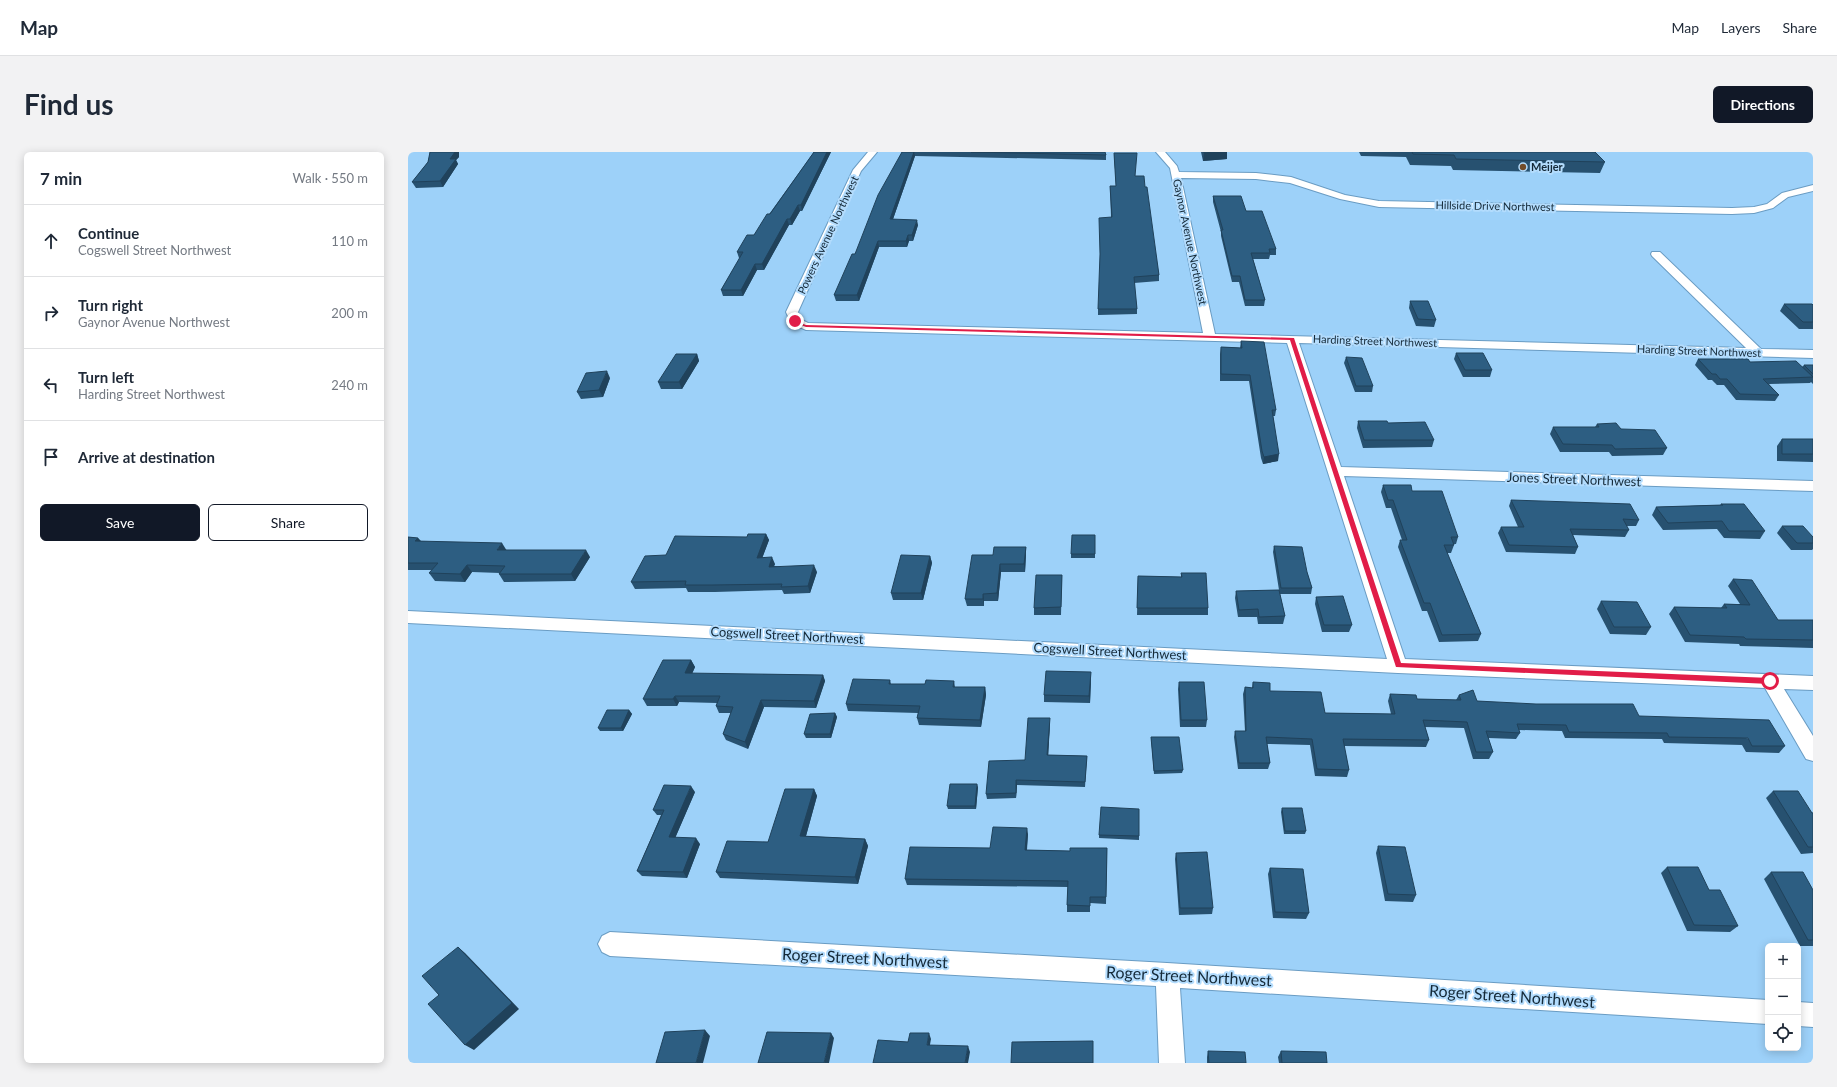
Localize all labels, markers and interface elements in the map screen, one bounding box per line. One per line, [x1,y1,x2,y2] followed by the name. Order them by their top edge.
[20,16,58,39] text: Map
[1671,19,1699,36] text: Map
[1721,19,1761,36] text: Layers
[1783,19,1817,36] text: Share
[1713,86,1813,123] button: Directions
[24,87,114,121] text: Find us
[1531,160,1564,173] place label: Meijer
[1518,162,1528,172] marker: Meijer
[40,168,82,189] text: 7 min
[292,170,368,186] text: Walk · 550 m
[794,174,861,296] street label: Powers Avenue Northwest
[1171,178,1210,306] street label: Gaynor Avenue Northwest
[1435,198,1555,213] street label: Hillside Drive Northwest
[78,224,139,242] text: Continue
[40,230,62,252] icon: ahead
[331,233,368,249] text: 110 m
[78,242,231,258] text: Cogswell Street Northwest
[78,296,143,314] text: Turn right
[40,302,62,324] icon: right
[331,305,368,321] text: 200 m
[786,312,804,330] route end
[78,314,230,330] text: Gaynor Avenue Northwest
[1313,332,1437,349] street label: Harding Street Northwest
[1637,342,1761,359] street label: Harding Street Northwest
[78,368,134,386] text: Turn left
[40,374,62,396] icon: left
[331,377,368,393] text: 240 m
[78,386,225,402] text: Harding Street Northwest
[40,446,62,468] icon: arrive
[78,448,215,466] text: Arrive at destination
[1507,469,1642,489] street label: Jones Street Northwest
[40,504,200,541] button: Save
[208,504,368,541] button: Share
[710,623,864,647] street label: Cogswell Street Northwest
[1033,639,1187,663] street label: Cogswell Street Northwest
[1761,672,1779,690] route start
[1765,943,1801,1051] map controls
[1765,943,1801,979] button: +
[782,944,949,971] street label: Roger Street Northwest
[1106,962,1273,989] street label: Roger Street Northwest
[1765,979,1801,1015] button: −
[1429,980,1596,1011] street label: Roger Street Northwest
[1765,1015,1801,1051] button: locate

